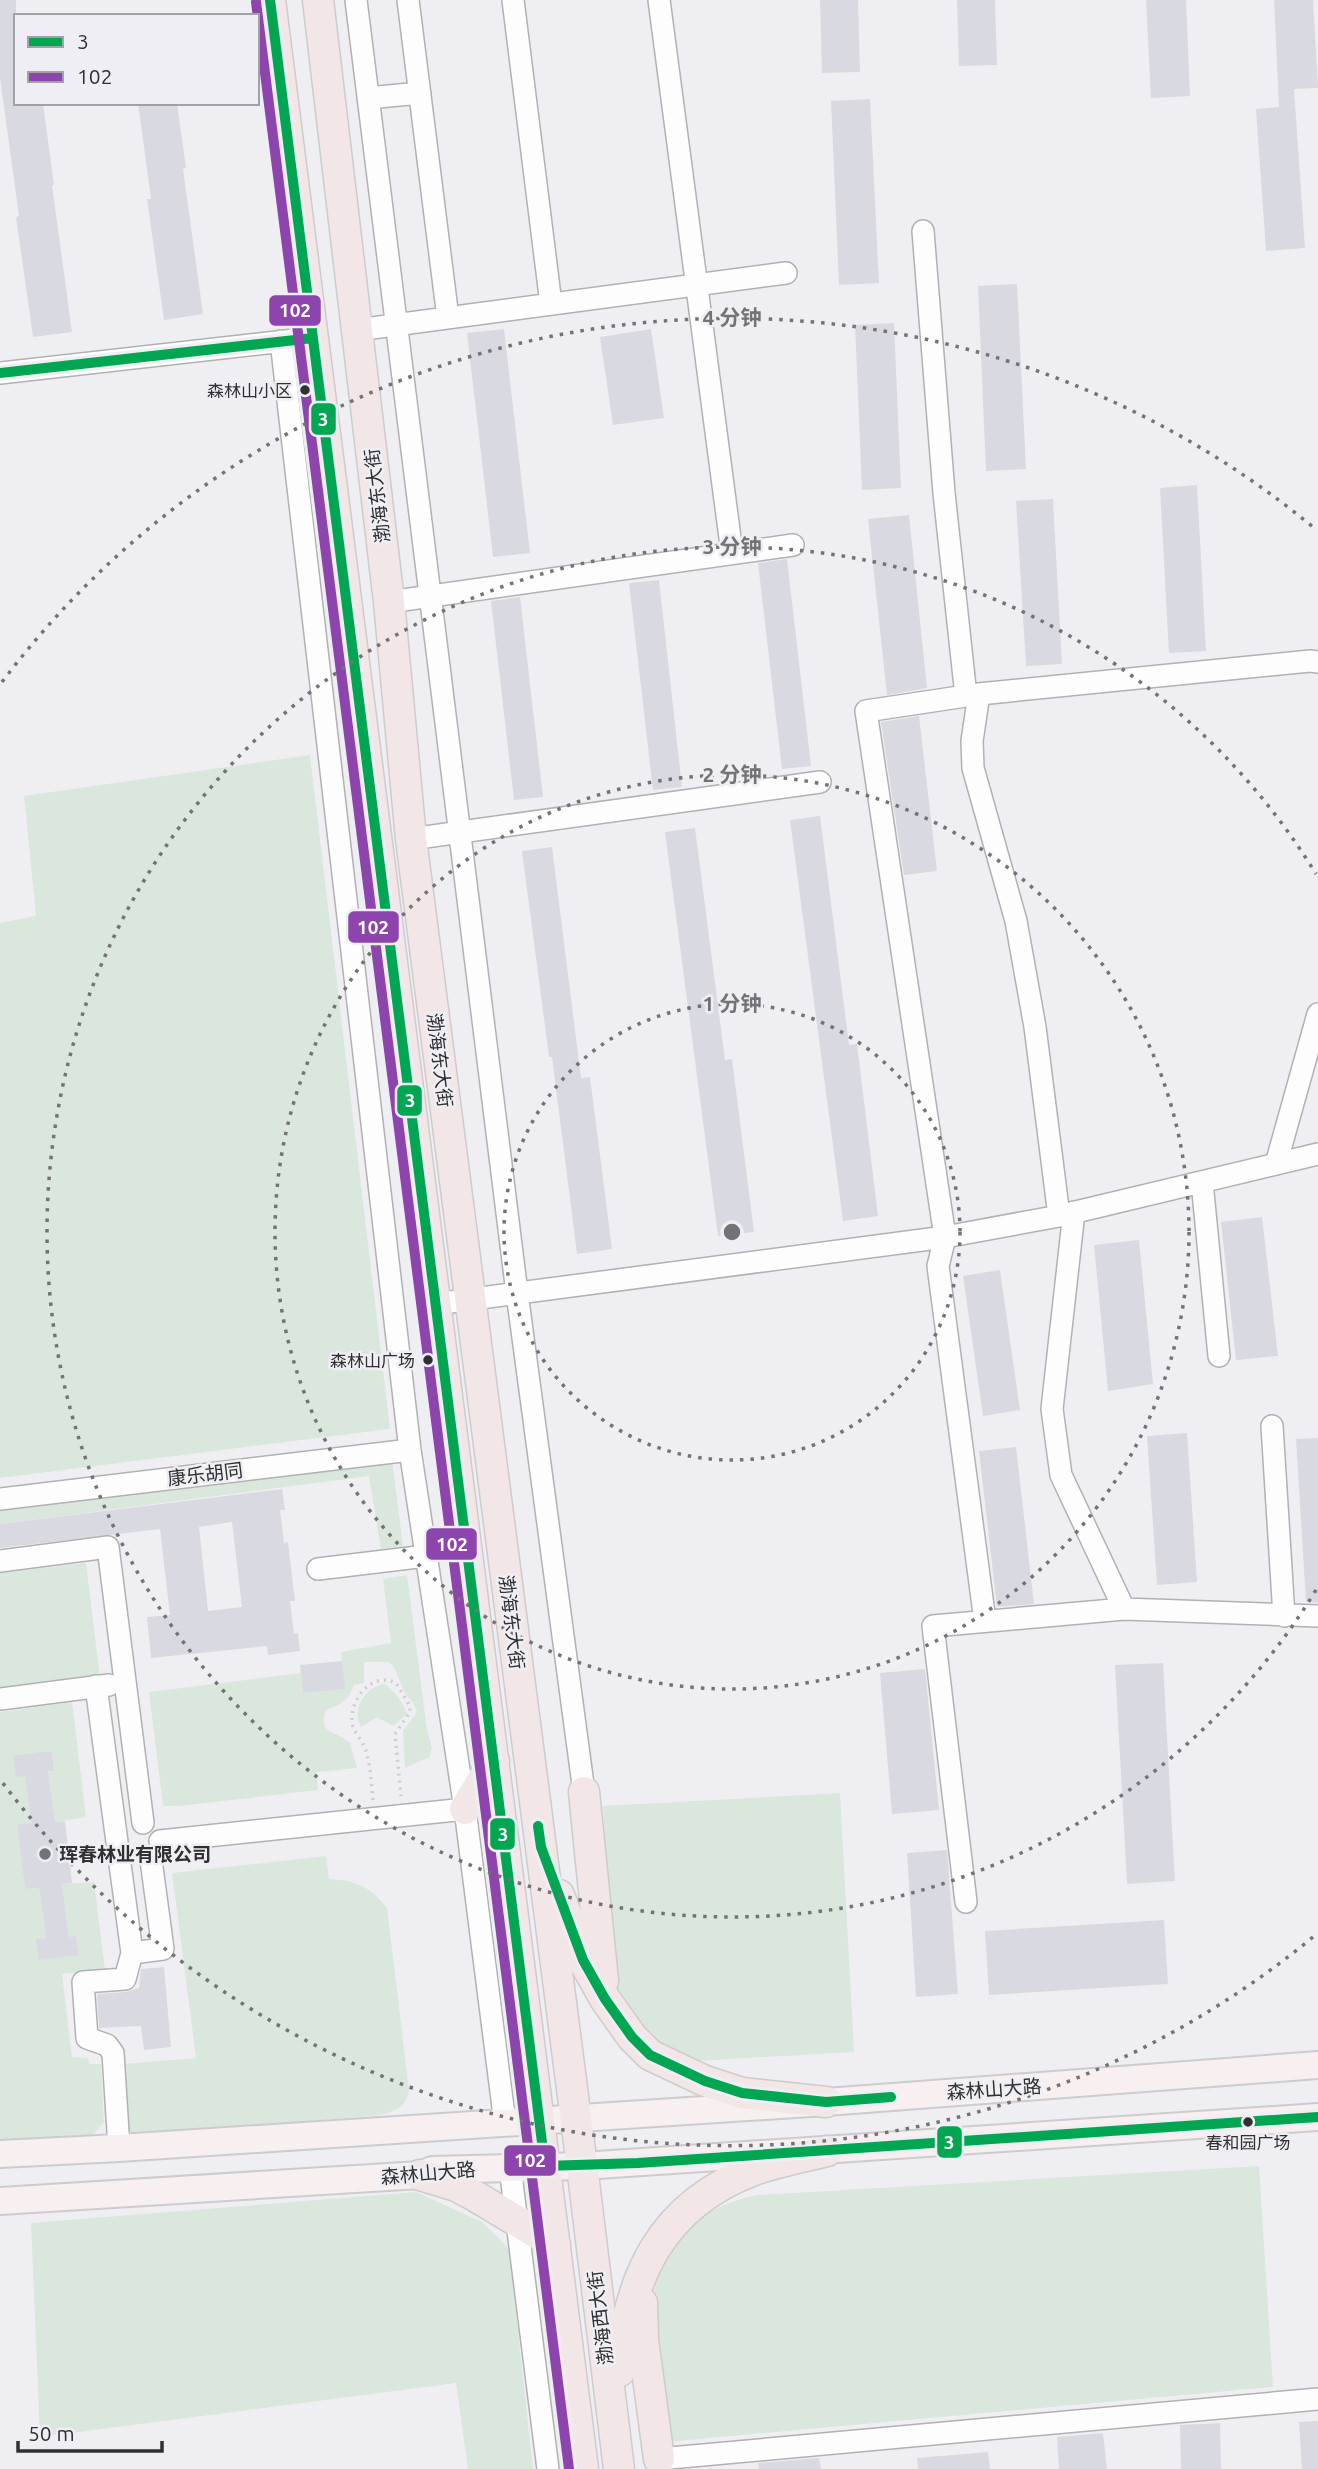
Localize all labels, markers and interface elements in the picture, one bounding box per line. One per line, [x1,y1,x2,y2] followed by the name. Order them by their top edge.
[14,14,259,105] legend
[77,29,89,53] text: 3
[77,64,113,88] text: 102
[268,294,322,327] line badge: 102
[279,299,311,321] text: 102
[703,305,761,329] text: 4 分钟
[207,381,292,400] place label: 森林山小区
[298,383,312,397] marker: 森林山小区
[310,402,337,436] line badge: 3
[318,408,328,430] text: 3
[360,448,394,544] street label: 渤海东大街
[703,534,761,558] text: 3 分钟
[703,762,761,786] text: 2 分钟
[347,910,400,944] line badge: 102
[357,916,389,938] text: 102
[703,991,761,1015] text: 1 分钟
[423,1012,457,1108] street label: 渤海东大街
[396,1084,423,1117] line badge: 3
[405,1089,415,1111] text: 3
[720,1220,744,1244] centre of rings
[330,1351,415,1370] place label: 森林山广场
[421,1353,435,1367] marker: 森林山广场
[166,1458,244,1490] street label: 康乐胡同
[425,1527,478,1561] line badge: 102
[436,1533,468,1555] text: 102
[495,1574,529,1670] street label: 渤海东大街
[489,1817,516,1851] line badge: 3
[498,1823,508,1845] text: 3
[59,1843,211,1865] place label: 珲春林业有限公司
[37,1846,53,1862] marker: 珲春林业有限公司
[946,2075,1042,2103] street label: 森林山大路
[1241,2115,1255,2129] marker: 春和园广场
[936,2125,963,2159] line badge: 3
[944,2131,954,2153] text: 3
[1206,2133,1291,2152] place label: 春和园广场
[503,2144,557,2177] line badge: 102
[514,2149,546,2171] text: 102
[380,2158,476,2188] street label: 森林山大路
[583,2270,617,2366] street label: 渤海西大街
[18,2410,161,2454] scale bar
[28,2421,75,2445] text: 50 m

